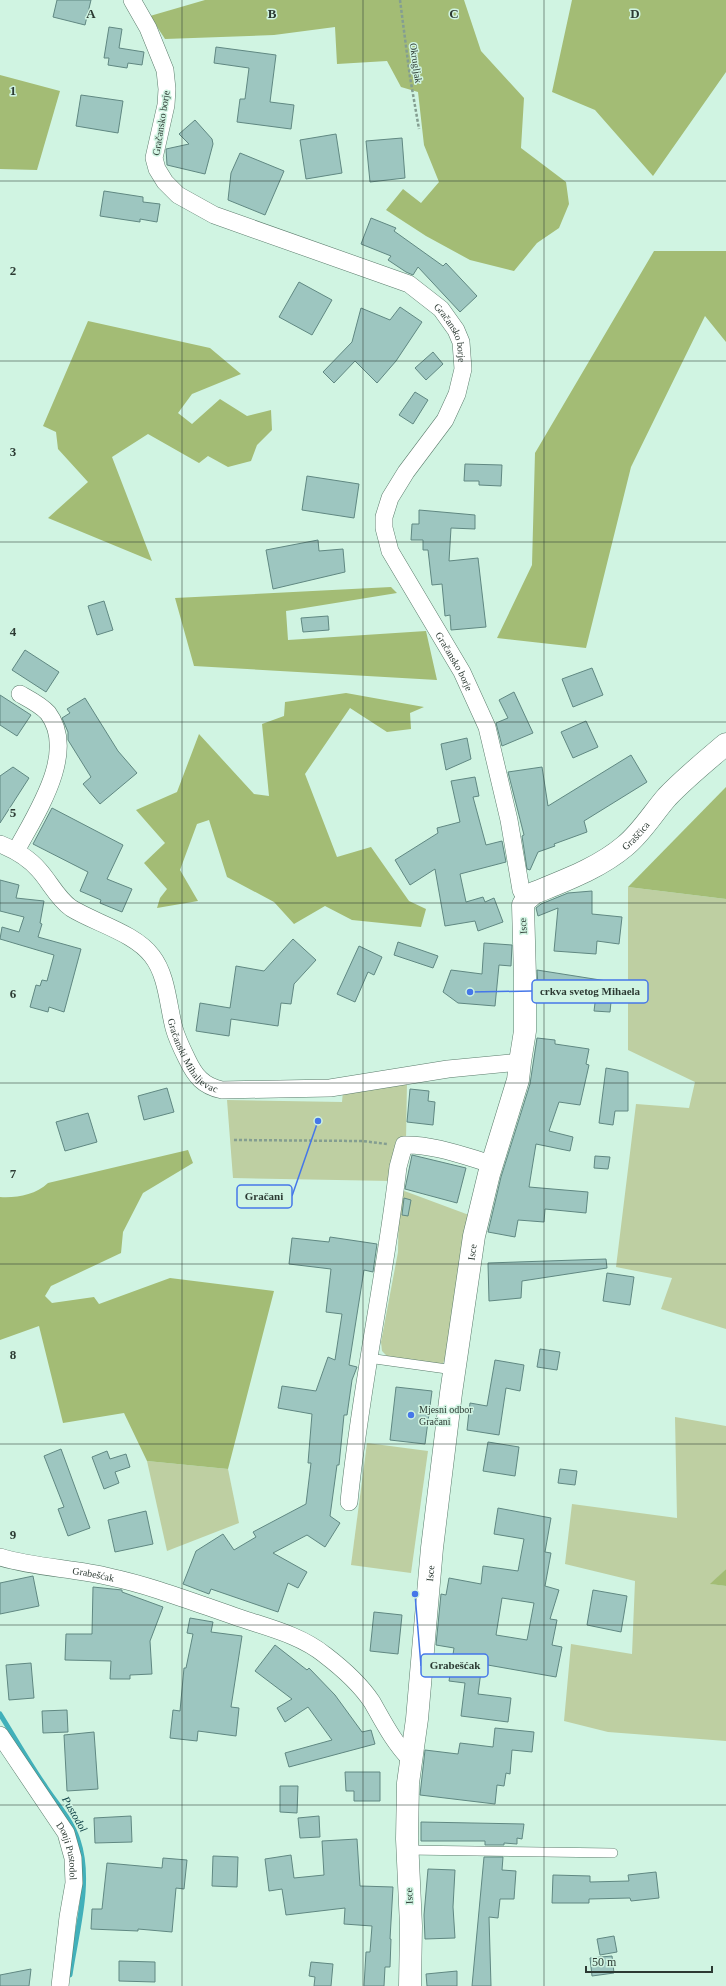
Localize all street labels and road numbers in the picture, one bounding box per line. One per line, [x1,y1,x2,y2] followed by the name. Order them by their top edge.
[408,42,424,84] street label: Okrugljak
[150,89,172,156] street label: Gračansko borje
[432,301,468,363] street label: Gračansko borje
[434,630,476,693] street label: Gračansko borje
[619,819,652,852] street label: Graščica
[517,917,529,934] street label: Isce
[166,1017,220,1094] street label: Gračanski Mihaljevac
[465,1243,478,1261] street label: Isce
[424,1564,436,1582] street label: Isce
[72,1565,115,1583] street label: Grabešćak
[55,1820,79,1880] street label: Donji Pustodol
[403,1887,415,1904] street label: Isce

